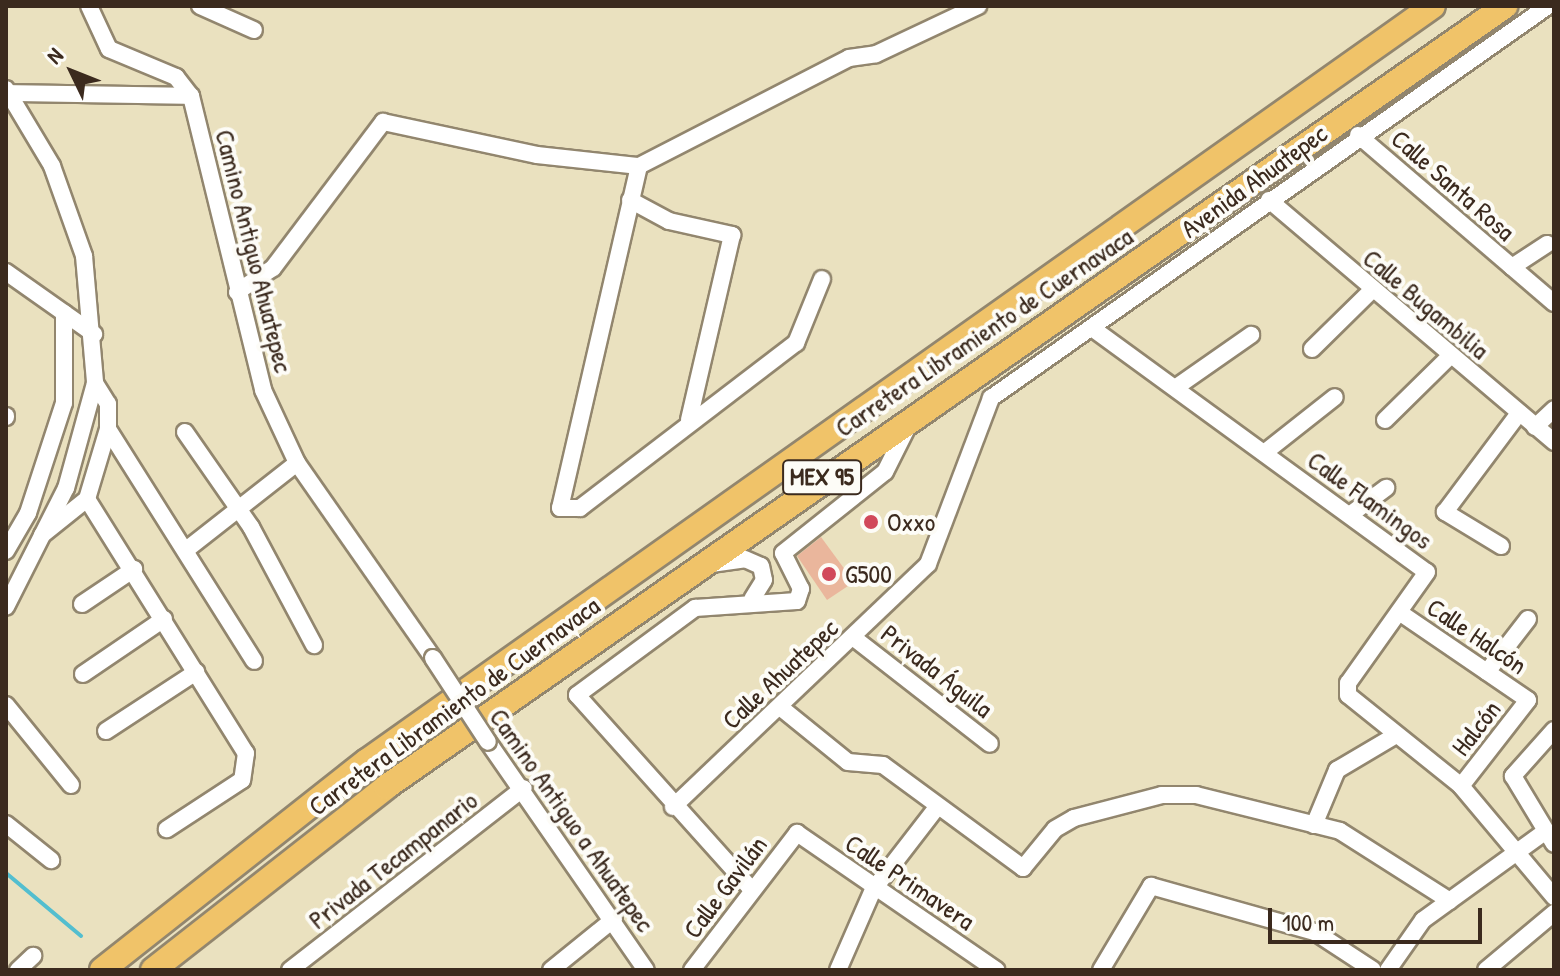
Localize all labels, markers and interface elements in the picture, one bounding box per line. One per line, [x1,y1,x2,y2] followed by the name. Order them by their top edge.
[32,32,112,112] north arrow
[39,41,69,70] text: N
[1175,118,1333,244] street label: Avenida Ahuatepec
[1385,123,1521,247] street label: Calle Santa Rosa
[209,126,299,376] street label: Camino Antiguo Ahuatepec
[829,221,1139,443] street label: Carretera Libramiento de Cuernavaca
[1357,242,1495,366] street label: Calle Bugambilia
[1302,444,1438,556] street label: Calle Flamingos
[782,457,862,497] road number: MEX 95
[887,506,935,538] place label: Oxxo
[862,513,880,531] marker: Oxxo
[845,558,892,590] place label: G500
[820,565,838,583] marker: G500
[302,590,606,822] street label: Carretera Libramiento de Cuernavaca
[1421,591,1533,681] street label: Calle Halcón
[716,612,844,736] street label: Calle Ahuatepec
[875,618,999,724] street label: Privada Águila
[1445,694,1507,762] street label: Halcón
[483,703,661,937] street label: Camino Antiguo a Ahuatepec
[303,785,483,935] street label: Privada Tecampanario
[839,827,981,937] street label: Calle Primavera
[677,830,773,944] street label: Calle Gavilán
[1272,892,1486,942] scale bar
[1282,906,1334,938] text: 100 m

